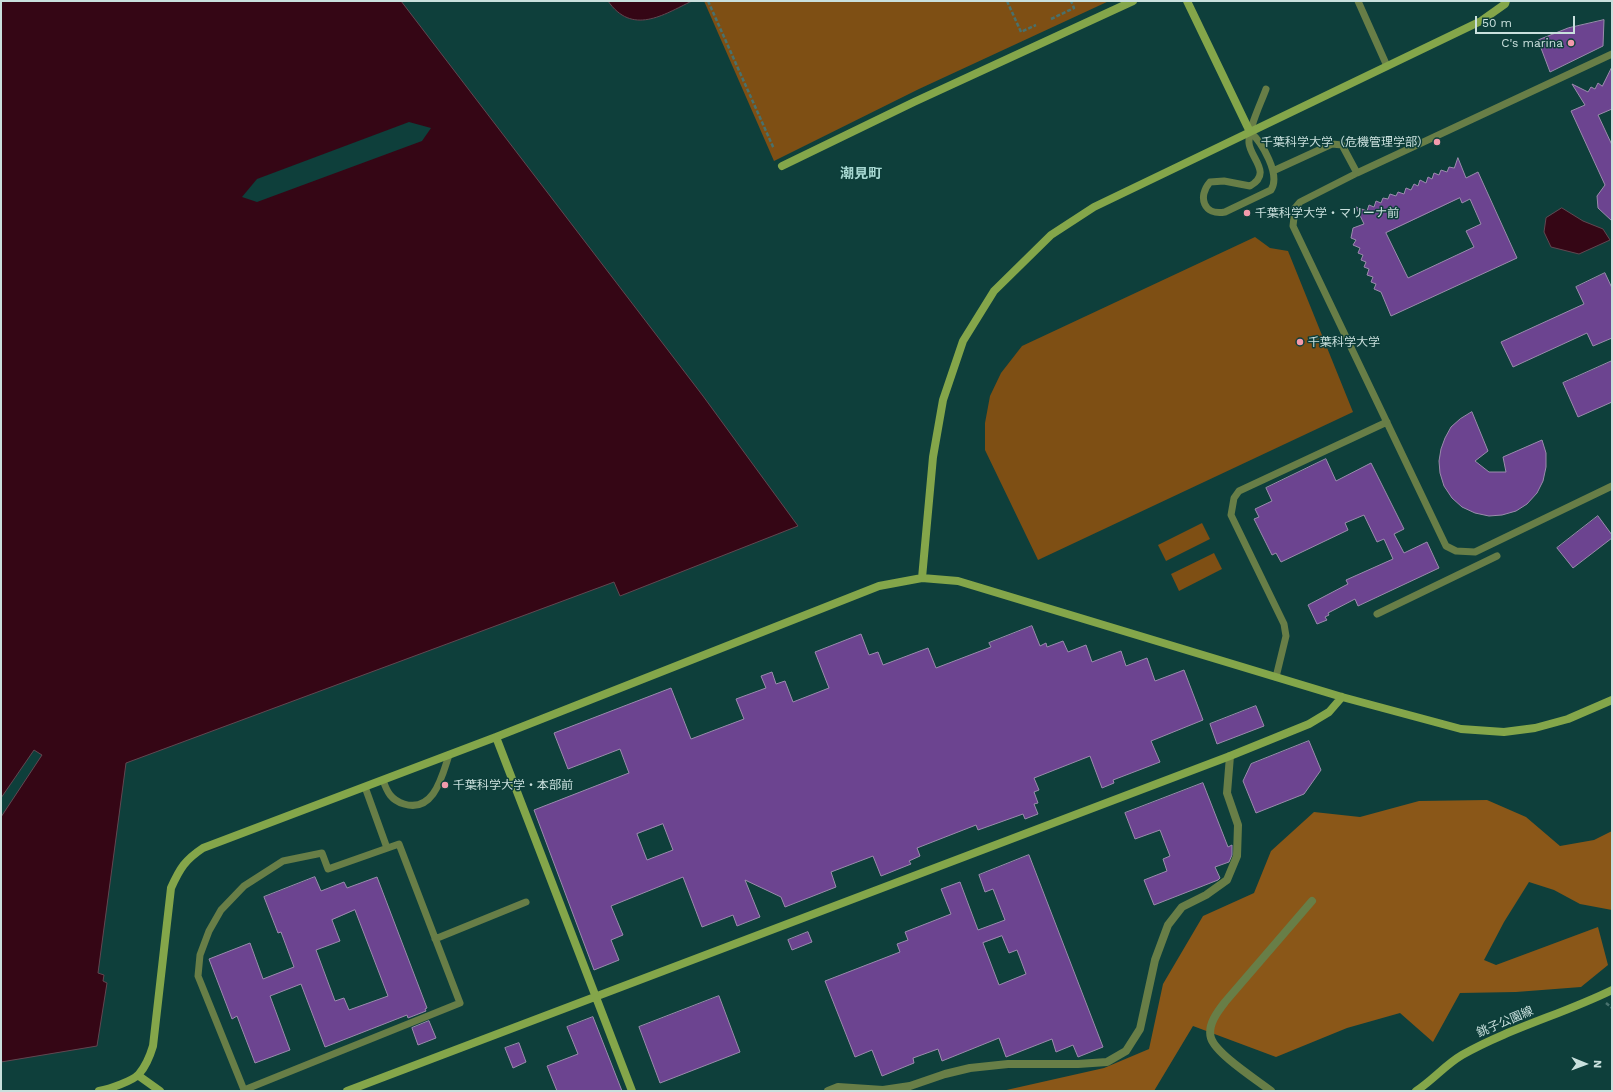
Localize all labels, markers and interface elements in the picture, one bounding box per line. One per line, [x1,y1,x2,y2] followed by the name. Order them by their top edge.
[1477,8,1577,34] scale bar
[1482,16,1512,30] text: 50 m
[1501,36,1563,50] place label: C's marina
[1566,38,1576,48] marker: C's marina
[1261,135,1429,149] place label: 千葉科学大学（危機管理学部）
[1432,137,1442,147] marker: 千葉科学大学（危機管理学部）
[840,166,882,182] district label: 潮見町
[1255,206,1399,220] place label: 千葉科学大学・マリーナ前
[1242,208,1252,218] marker: 千葉科学大学・マリーナ前
[1308,335,1380,349] place label: 千葉科学大学
[1295,337,1305,347] marker: 千葉科学大学
[453,778,573,792] place label: 千葉科学大学・本部前
[440,780,450,790] marker: 千葉科学大学・本部前
[1475,1004,1535,1040] street label: 銚子公園線
[1565,1044,1605,1084] north arrow
[1591,1060,1604,1068] text: N

